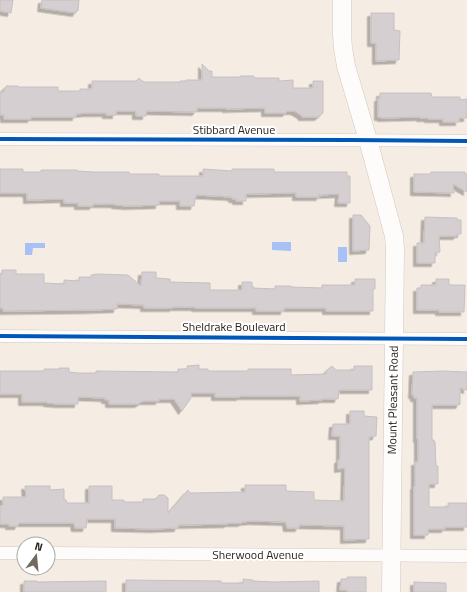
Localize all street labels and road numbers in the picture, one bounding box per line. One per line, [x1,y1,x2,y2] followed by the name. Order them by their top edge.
[193,120,275,139] street label: Stibbard Avenue
[182,317,286,336] street label: Sheldrake Boulevard
[382,345,403,455] street label: Mount Pleasant Road
[212,545,304,564] street label: Sherwood Avenue

